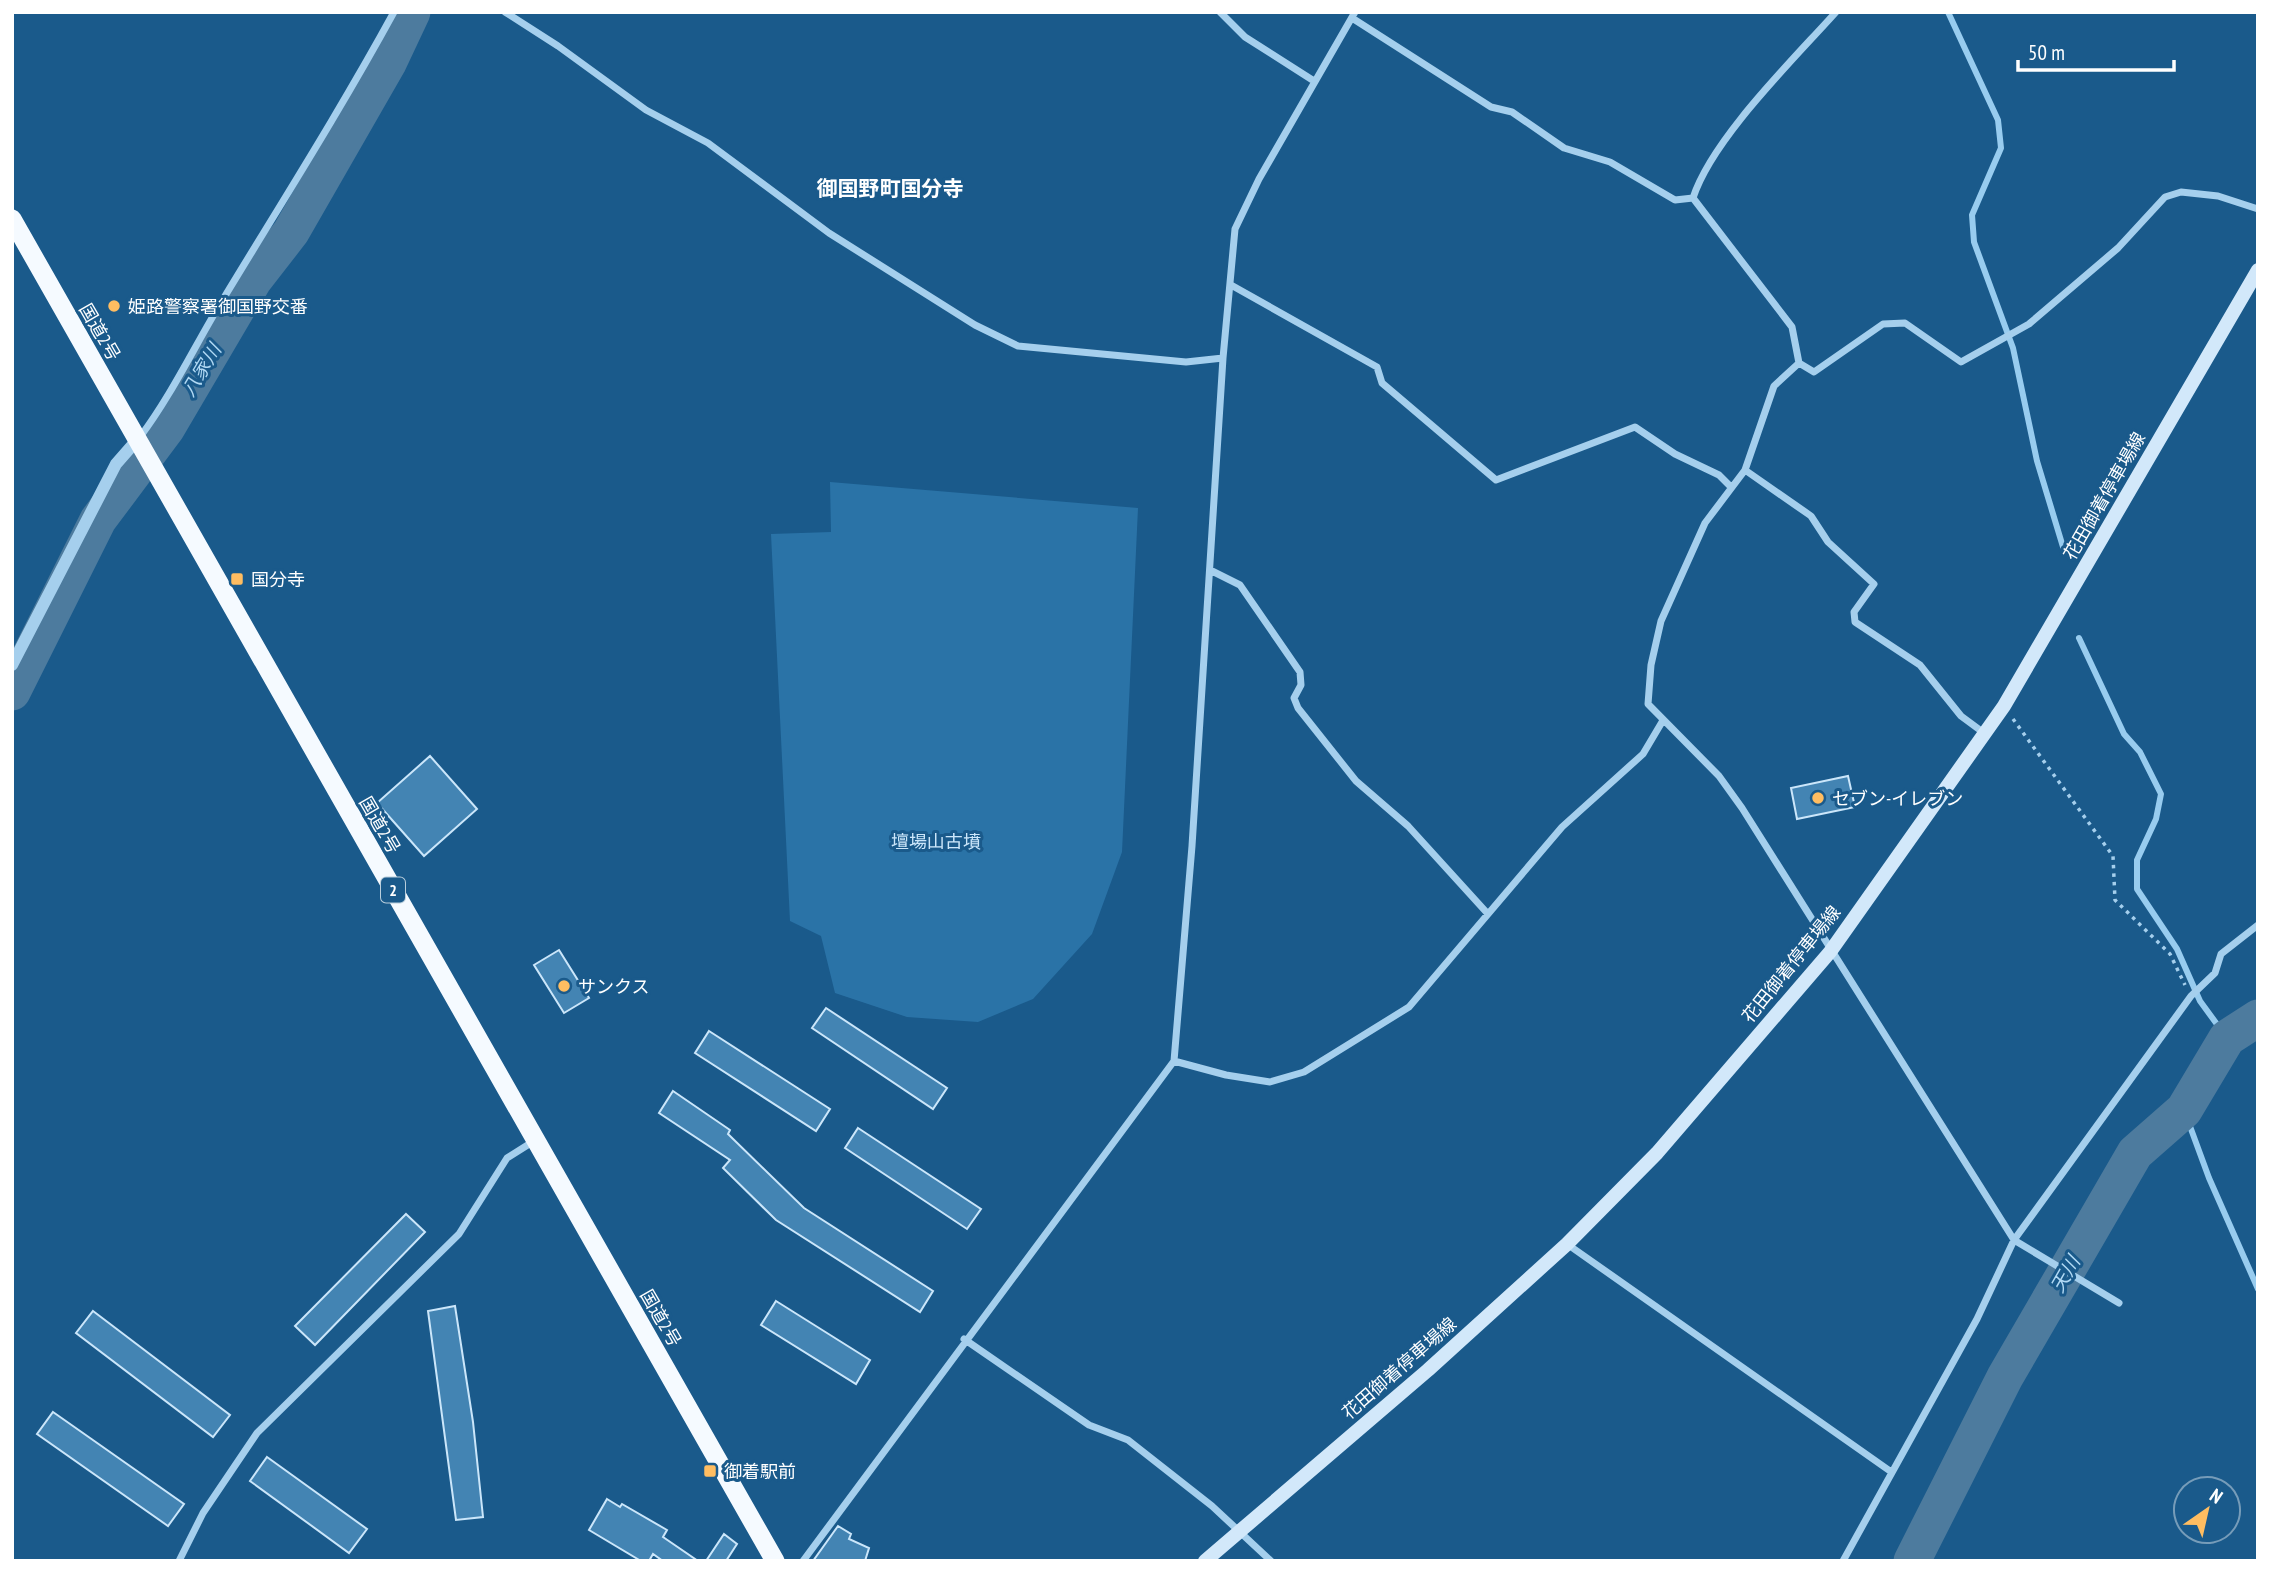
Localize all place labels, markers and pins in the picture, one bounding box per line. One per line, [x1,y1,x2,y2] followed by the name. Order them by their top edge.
[128,295,308,318] place label: 姫路警察署御国野交番
[106,298,122,314] marker: 姫路警察署御国野交番
[251,568,305,591] place label: 国分寺
[229,571,245,587] marker: 国分寺
[1832,787,1963,810] place label: セブン-イレブン
[1810,790,1826,806] marker: セブン-イレブン
[578,975,649,998] place label: サンクス
[556,978,572,994] marker: サンクス
[724,1460,796,1483] place label: 御着駅前
[702,1463,718,1479] marker: 御着駅前

